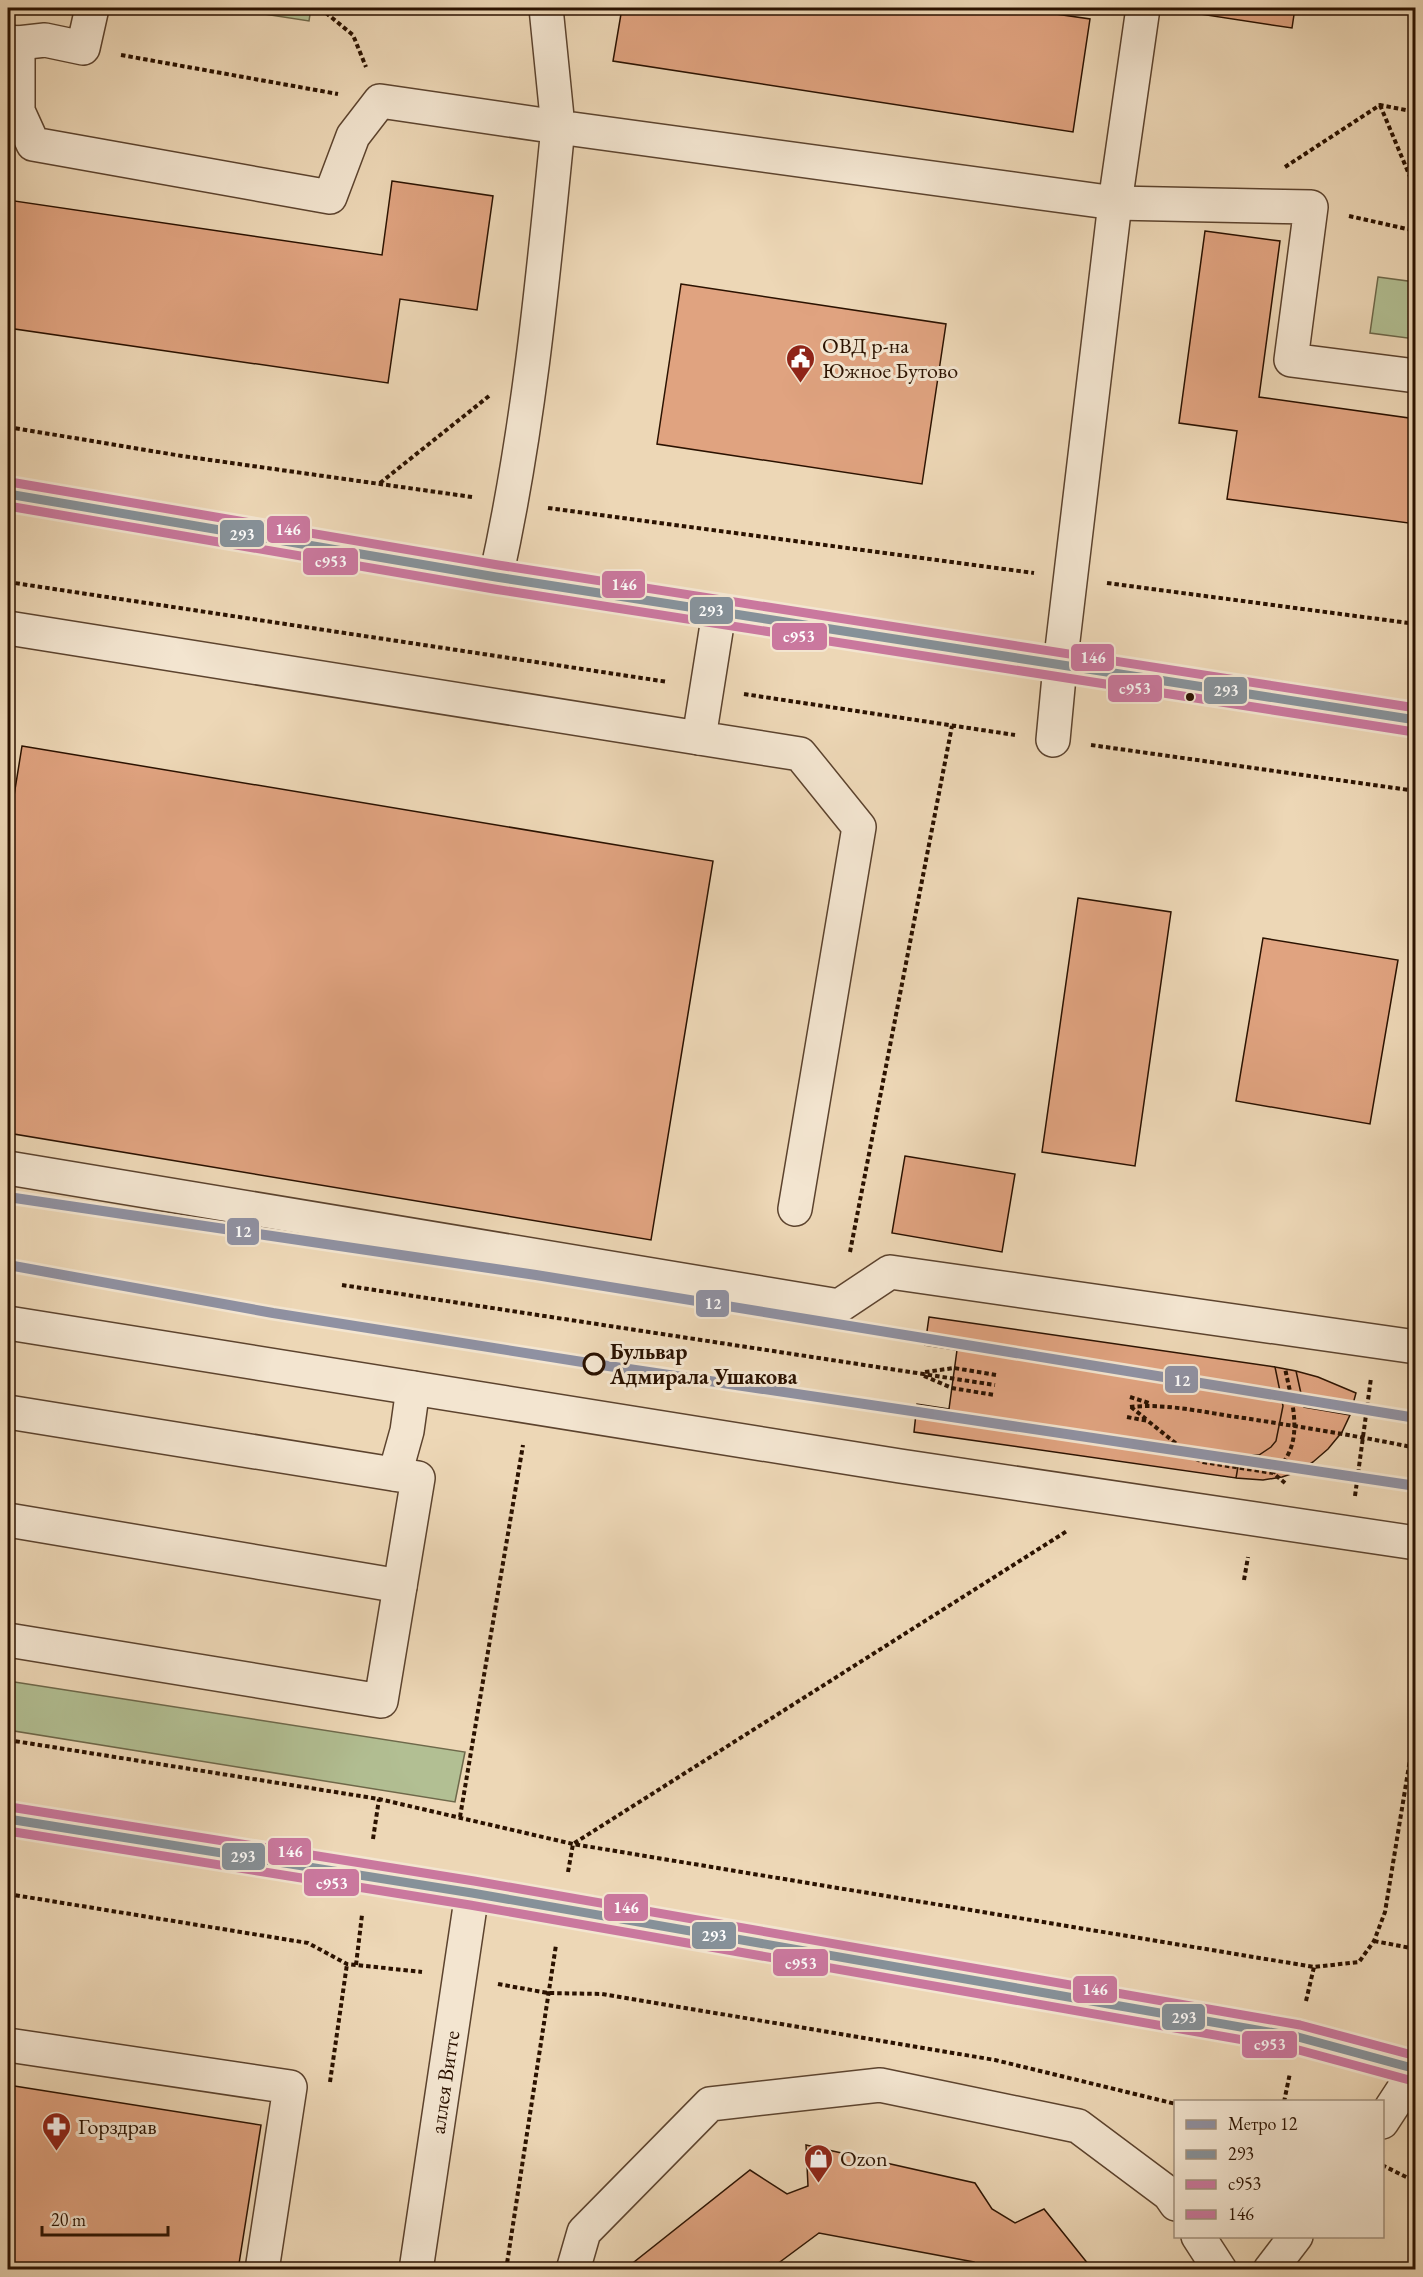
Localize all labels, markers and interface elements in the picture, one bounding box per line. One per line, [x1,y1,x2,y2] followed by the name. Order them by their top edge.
[822,331,958,385] place label: ОВД р-на Южное Бутово
[785,342,817,384] public building icon: ОВД р-на Южное Бутово
[266,515,311,544] line badge: 146
[219,519,265,548] line badge: 293
[275,519,301,540] text: 146
[229,524,255,545] text: 293
[302,547,359,576] line badge: с953
[315,551,347,572] text: с953
[601,570,646,599] line badge: 146
[611,574,637,595] text: 146
[689,596,734,625] line badge: 293
[698,600,724,621] text: 293
[771,622,828,651] line badge: с953
[783,626,815,647] text: с953
[1070,643,1115,672] line badge: 146
[1080,647,1106,668] text: 146
[1107,674,1163,703] line badge: с953
[1203,676,1248,705] line badge: 293
[1119,678,1151,699] text: с953
[1213,680,1239,701] text: 293
[1184,691,1196,703] unlabelled marker
[226,1217,260,1246] line badge: 12
[235,1221,252,1242] text: 12
[695,1289,730,1318] line badge: 12
[705,1293,722,1314] text: 12
[609,1337,798,1391] place label: Бульвар Адмирала Ушакова
[583,1353,605,1375] marker: Бульвар Адмирала Ушакова
[1164,1365,1199,1394] line badge: 12
[1174,1370,1191,1391] text: 12
[267,1837,312,1866] line badge: 146
[277,1841,303,1862] text: 146
[221,1842,266,1871] line badge: 293
[230,1846,256,1867] text: 293
[303,1868,360,1897] line badge: с953
[316,1873,348,1894] text: с953
[603,1893,649,1922] line badge: 146
[613,1897,639,1918] text: 146
[691,1921,737,1950] line badge: 293
[701,1925,727,1946] text: 293
[772,1948,829,1977] line badge: с953
[785,1953,817,1974] text: с953
[1072,1975,1118,2004] line badge: 146
[1082,1979,1108,2000] text: 146
[1161,2003,1206,2031] line badge: 293
[1171,2007,1197,2028] text: 293
[422,2028,466,2136] street label: аллея Витте
[1241,2030,1298,2059] line badge: с953
[1254,2034,1286,2055] text: с953
[1174,2100,1384,2238] legend
[41,2110,73,2152] pharmacy icon: Горздрав
[78,2112,157,2141] place label: Горздрав
[1228,2112,1298,2135] text: Метро 12
[803,2142,835,2184] shop icon: Ozon
[1228,2142,1254,2165] text: 293
[840,2144,888,2173] place label: Ozon
[1228,2172,1261,2195] text: с953
[42,2199,168,2237] scale bar
[1228,2202,1254,2225] text: 146
[51,2208,86,2231] text: 20 m

